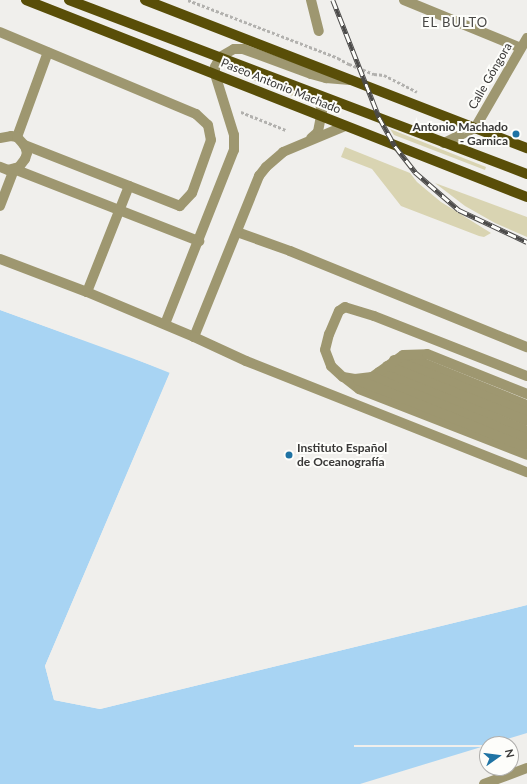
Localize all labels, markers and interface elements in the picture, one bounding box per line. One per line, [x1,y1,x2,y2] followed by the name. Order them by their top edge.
[422,14,488,30] district label: EL BULTO
[465,40,515,112] street label: Calle Góngora
[219,55,343,117] street label: Paseo Antonio Machado
[412,120,508,148] place label: Antonio Machado - Garnica
[511,129,521,139] marker: Antonio Machado - Garnica
[297,441,387,469] place label: Instituto Español de Oceanografía
[284,450,294,460] marker: Instituto Español de Oceanografía
[479,736,519,776] north arrow
[503,748,517,759] text: N

